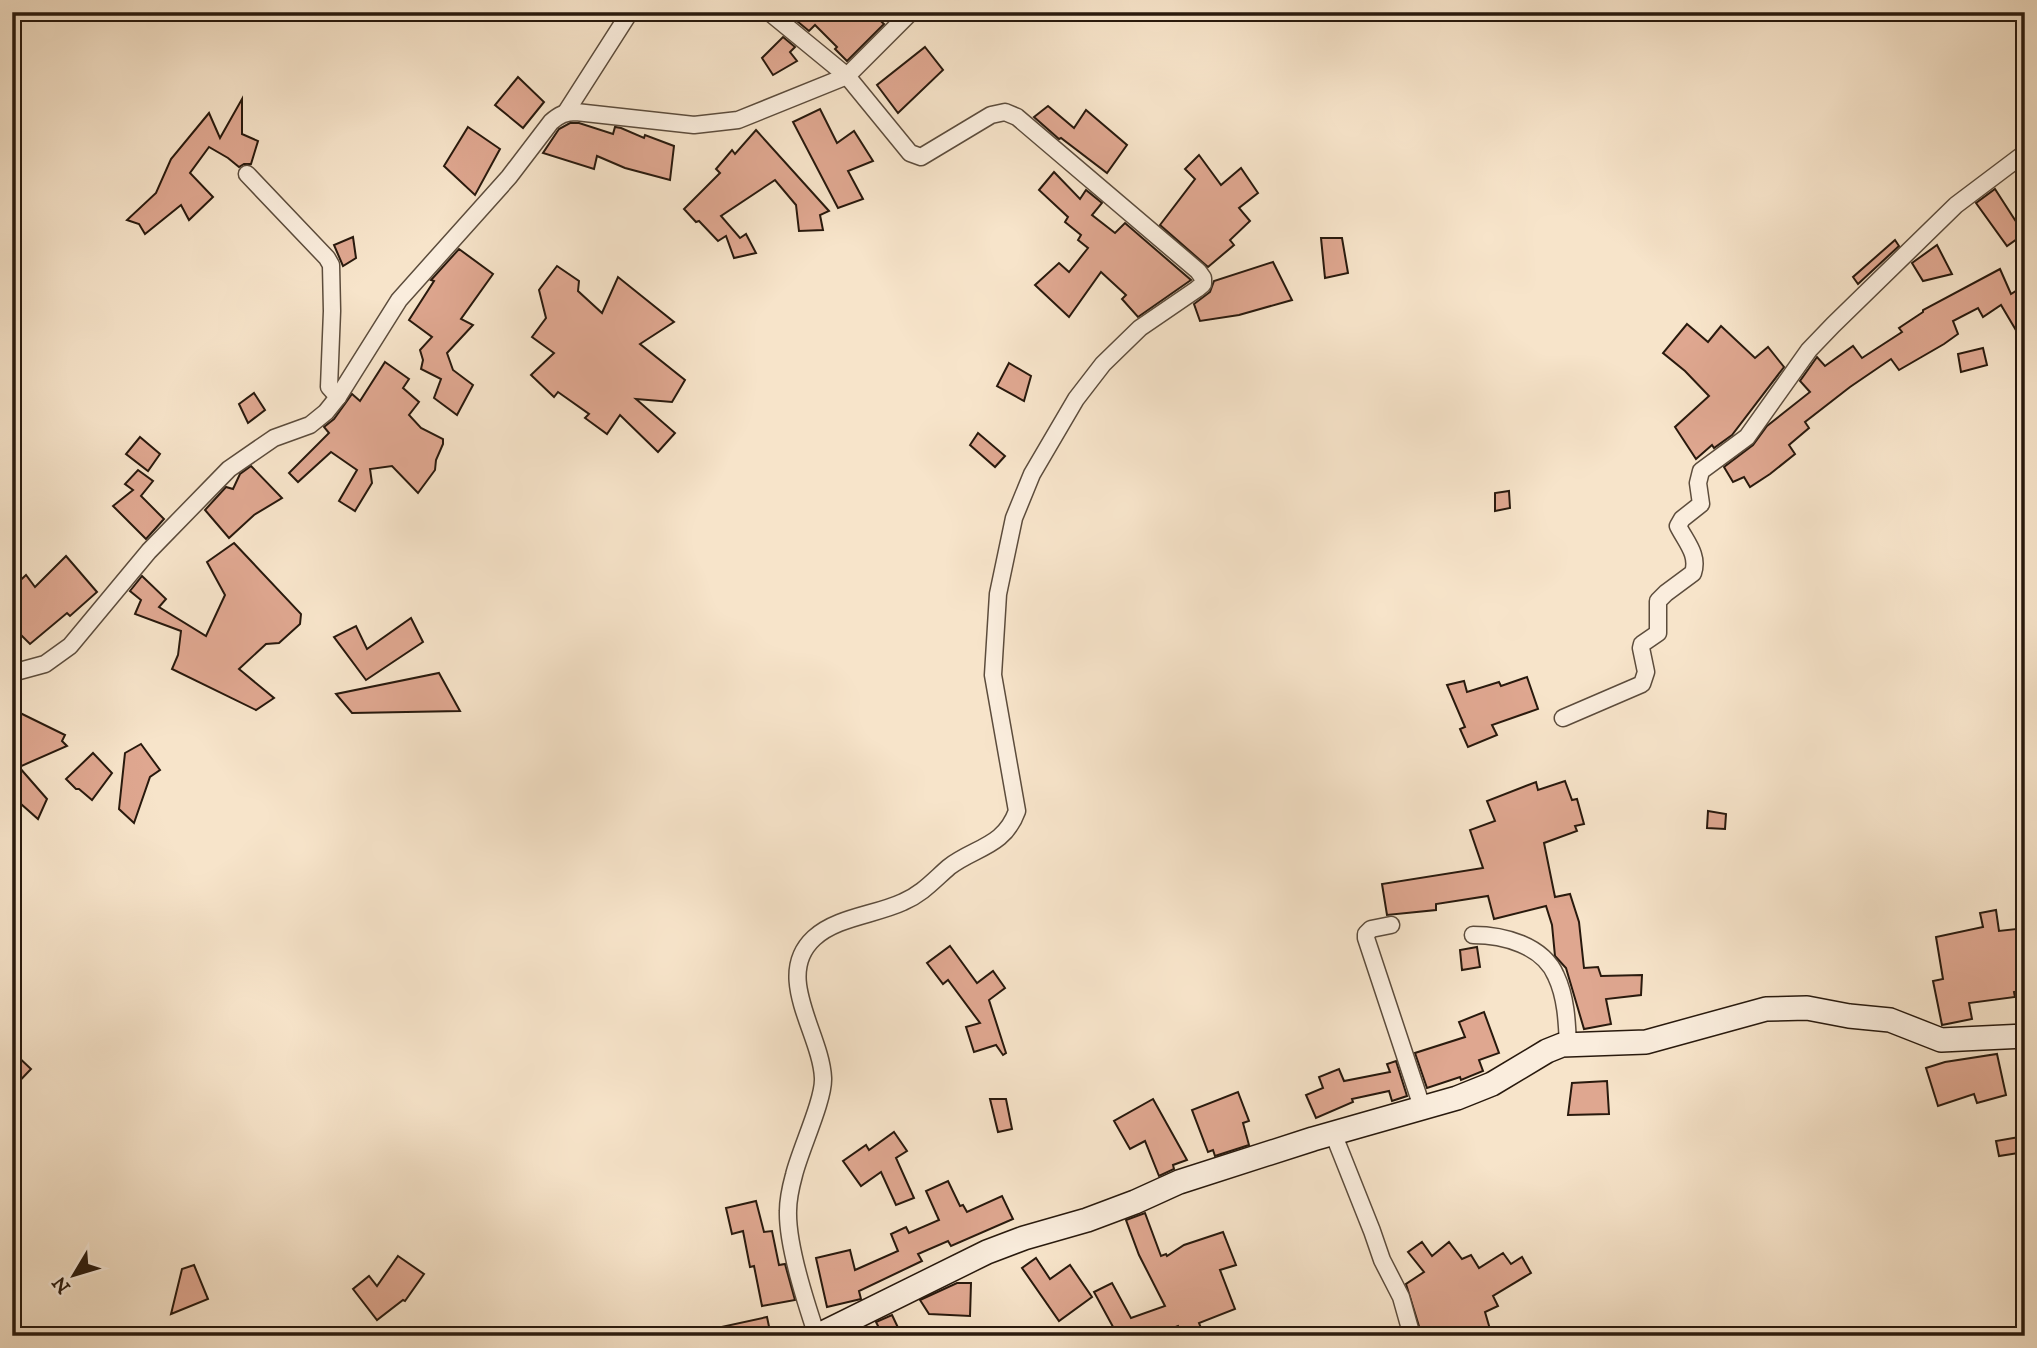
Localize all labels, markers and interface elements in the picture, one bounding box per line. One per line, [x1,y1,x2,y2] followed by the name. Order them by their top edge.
[38,1240,108,1310] north arrow
[48,1271,76,1298] text: N

